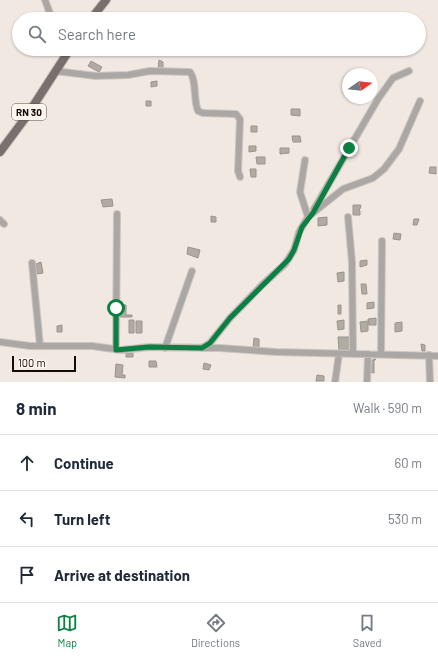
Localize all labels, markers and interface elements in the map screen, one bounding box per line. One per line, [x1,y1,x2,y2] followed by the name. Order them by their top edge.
[12,12,426,56] search box
[26,23,48,45] icon: search
[58,25,136,43] text: Search here
[342,68,378,104] north arrow
[12,104,46,120] road number: RN 30
[340,139,358,157] route end
[107,299,125,317] route start
[12,354,76,373] scale bar
[18,356,46,369] text: 100 m
[16,398,56,418] text: 8 min
[353,400,422,416] text: Walk · 590 m
[16,452,38,474] icon: ahead
[54,454,114,472] text: Continue
[395,455,422,471] text: 60 m
[16,508,38,530] icon: left
[54,510,110,528] text: Turn left
[388,511,422,527] text: 530 m
[16,564,38,586] icon: arrive
[54,566,190,584] text: Arrive at destination
[56,612,78,649] tab: Map
[191,612,240,649] tab: Directions
[353,612,382,649] tab: Saved

